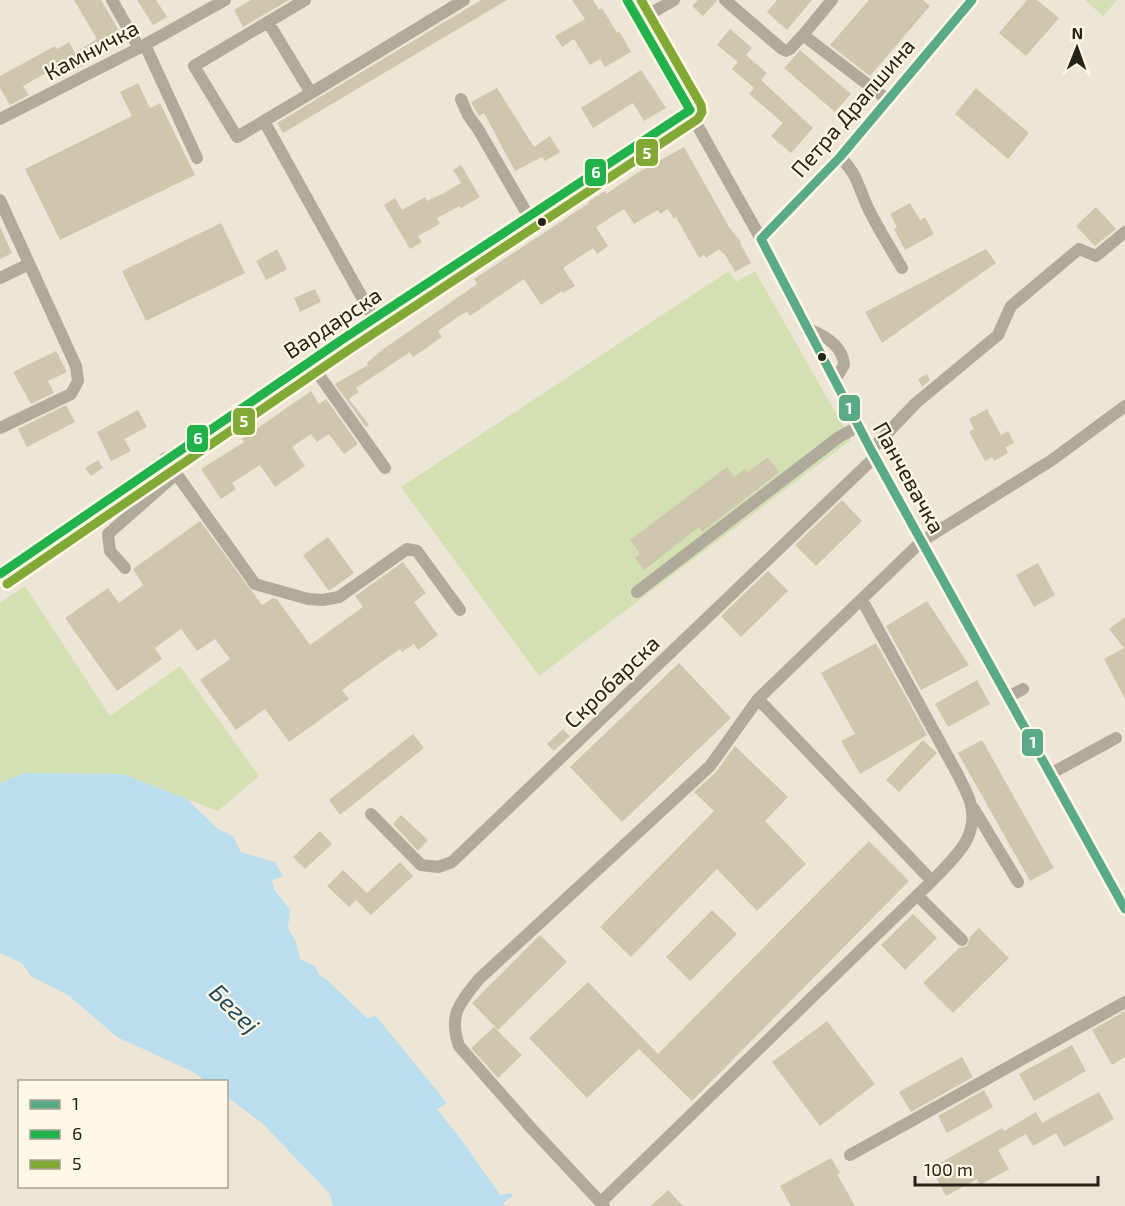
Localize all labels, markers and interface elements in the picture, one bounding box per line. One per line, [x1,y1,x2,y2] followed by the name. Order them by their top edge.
[39,13,143,85] street label: Камничка
[1047,18,1107,78] north arrow
[1071,23,1083,42] text: N
[785,32,919,182] street label: Петра Драпшина
[635,138,659,167] line badge: 5
[643,143,652,162] text: 5
[584,158,607,187] line badge: 6
[591,162,601,181] text: 6
[536,216,548,228] unlabelled marker
[278,281,386,363] street label: Вардарска
[816,351,828,363] unlabelled marker
[838,394,861,422] line badge: 1
[846,398,852,417] text: 1
[232,407,256,436] line badge: 5
[240,411,249,430] text: 5
[869,417,951,537] street label: Панчевачка
[186,424,209,453] line badge: 6
[193,428,203,447] text: 6
[558,629,664,733] street label: Скробарска
[1021,728,1044,757] line badge: 1
[1030,732,1036,751] text: 1
[204,977,266,1039] water label: Бегеј
[18,1080,228,1188] legend
[72,1092,79,1114] text: 1
[72,1122,82,1144] text: 6
[915,1149,1098,1187] scale bar
[72,1152,82,1174] text: 5
[924,1158,973,1180] text: 100 m

